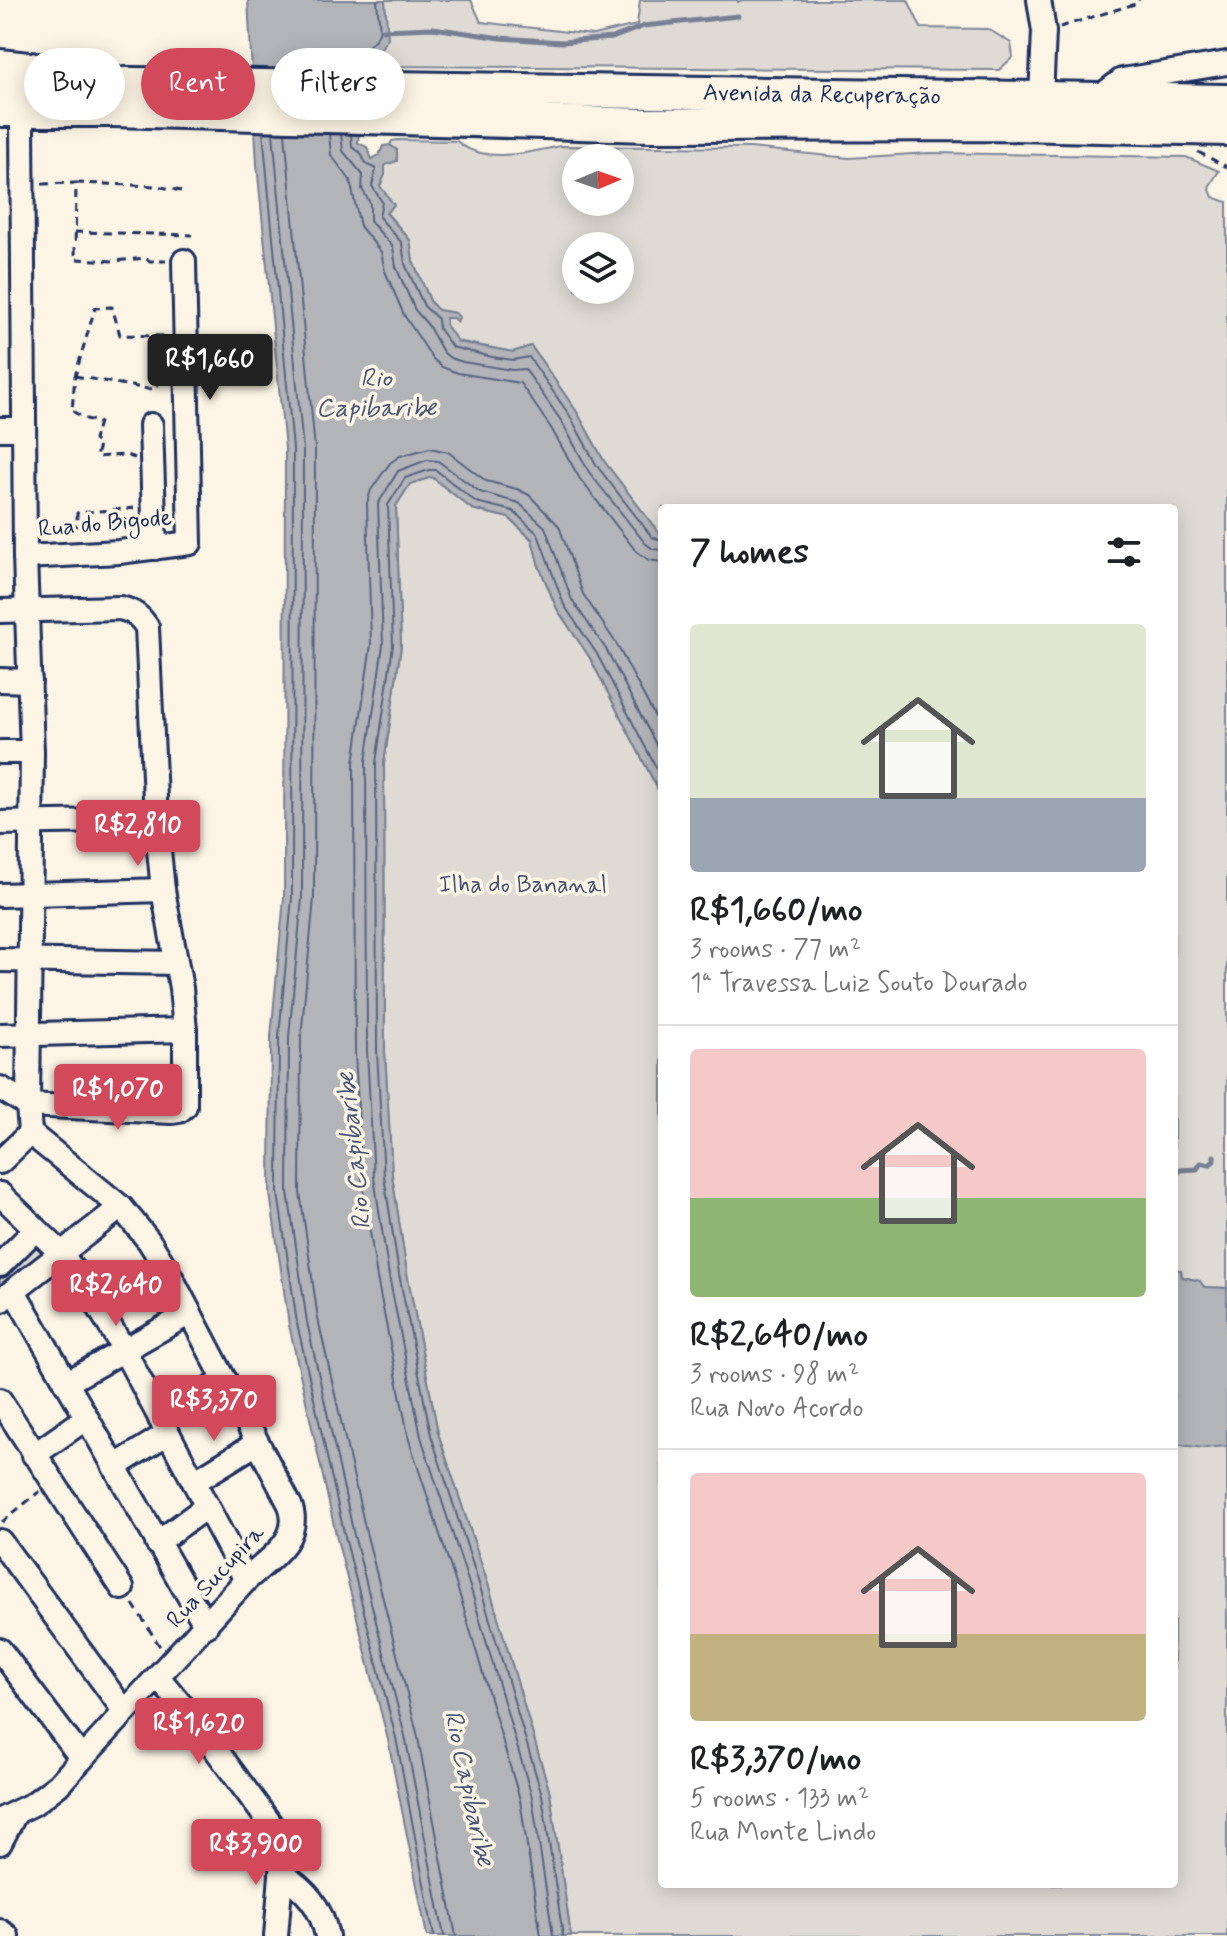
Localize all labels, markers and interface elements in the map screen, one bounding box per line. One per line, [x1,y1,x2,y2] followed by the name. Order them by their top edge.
[24,48,125,120] chip: Buy
[141,48,255,120] chip: Rent
[271,48,405,120] chip: Filters
[703,77,941,112] street label: Avenida da Recuperação
[562,144,634,216] north arrow
[562,144,634,304] map controls
[562,232,634,304] button: layers
[136,334,284,402] pin: R$1,660
[166,343,254,377] text: R$1,660
[316,362,438,426] water label: Rio Capibaribe
[37,503,173,547] street label: Rua do Bigode
[690,530,809,575] text: 7 homes
[1102,530,1146,574] icon: filters
[846,676,990,820] icon: home
[64,800,212,868] pin: R$2,810
[94,809,182,843] text: R$2,810
[439,870,607,901] park label: Ilha do Bananal
[690,888,863,933] text: R$1,660/mo
[690,933,861,967] text: 3 rooms · 77 m²
[690,967,1028,1001] text: 1ª Travessa Luiz Souto Dourado
[44,1064,192,1132] pin: R$1,070
[330,1069,380,1231] water label: Rio Capibaribe
[72,1073,164,1107] text: R$1,070
[846,1101,990,1245] icon: home
[42,1260,190,1328] pin: R$2,640
[69,1269,163,1303] text: R$2,640
[690,1313,868,1358] text: R$2,640/mo
[690,1358,859,1392] text: 3 rooms · 98 m²
[140,1375,288,1443] pin: R$3,370
[170,1384,258,1418] text: R$3,370
[690,1392,864,1426] text: Rua Novo Acordo
[160,1518,272,1635] street label: Rua Sucupira
[846,1525,990,1669] icon: home
[125,1698,273,1766] pin: R$1,620
[153,1707,245,1741] text: R$1,620
[435,1707,501,1871] water label: Rio Capibaribe
[690,1737,861,1782] text: R$3,370/mo
[690,1782,869,1816] text: 5 rooms · 133 m²
[690,1816,876,1850] text: Rua Monte Lindo
[182,1819,330,1887] pin: R$3,900
[209,1828,303,1862] text: R$3,900

